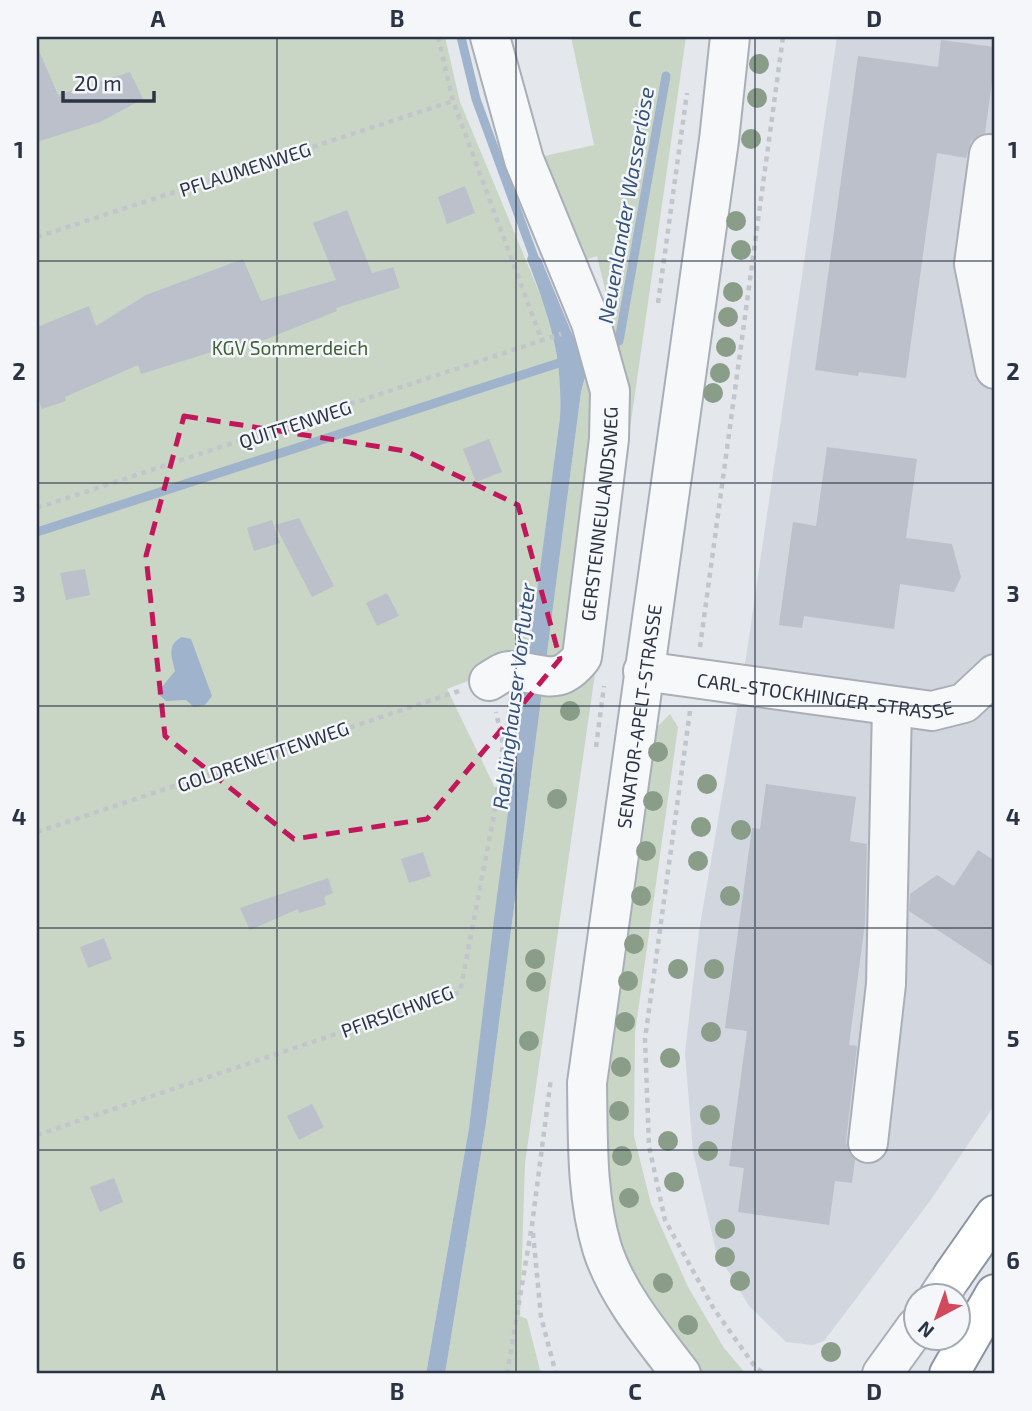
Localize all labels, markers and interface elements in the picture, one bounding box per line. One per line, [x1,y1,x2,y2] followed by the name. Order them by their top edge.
[150,4,166,32] text: A
[390,4,404,32] text: B
[628,4,642,32] text: C
[866,4,882,32] text: D
[63,60,154,104] scale bar
[74,70,122,95] text: 20 m
[592,85,658,325] water label: Neuenlander Wasserlöse
[14,135,24,163] text: 1
[1008,135,1018,163] text: 1
[176,137,314,201] street label: PFLAUMENWEG
[212,336,368,359] park label: KGV Sommerdeich
[12,357,26,385] text: 2
[1006,357,1020,385] text: 2
[236,395,354,453] street label: QUITTENWEG
[575,406,621,622] street label: GERSTENNEULANDSWEG
[12,579,26,607] text: 3
[1006,579,1020,607] text: 3
[487,581,539,811] water label: Rablinghauser Vorfluter
[611,603,665,830] street label: SENATOR-APELT-STRASSE
[695,667,956,722] street label: CARL-STOCKHINGER-STRASSE
[174,716,352,796] street label: GOLDRENETTENWEG
[12,802,26,830] text: 4
[1006,802,1020,830] text: 4
[338,980,456,1042] street label: PFIRSICHWEG
[13,1024,25,1052] text: 5
[1007,1024,1019,1052] text: 5
[12,1246,26,1274] text: 6
[1006,1246,1020,1274] text: 6
[902,1282,972,1352] north arrow
[913,1317,938,1343] text: N
[150,1377,166,1405] text: A
[390,1377,404,1405] text: B
[628,1377,642,1405] text: C
[866,1377,882,1405] text: D

